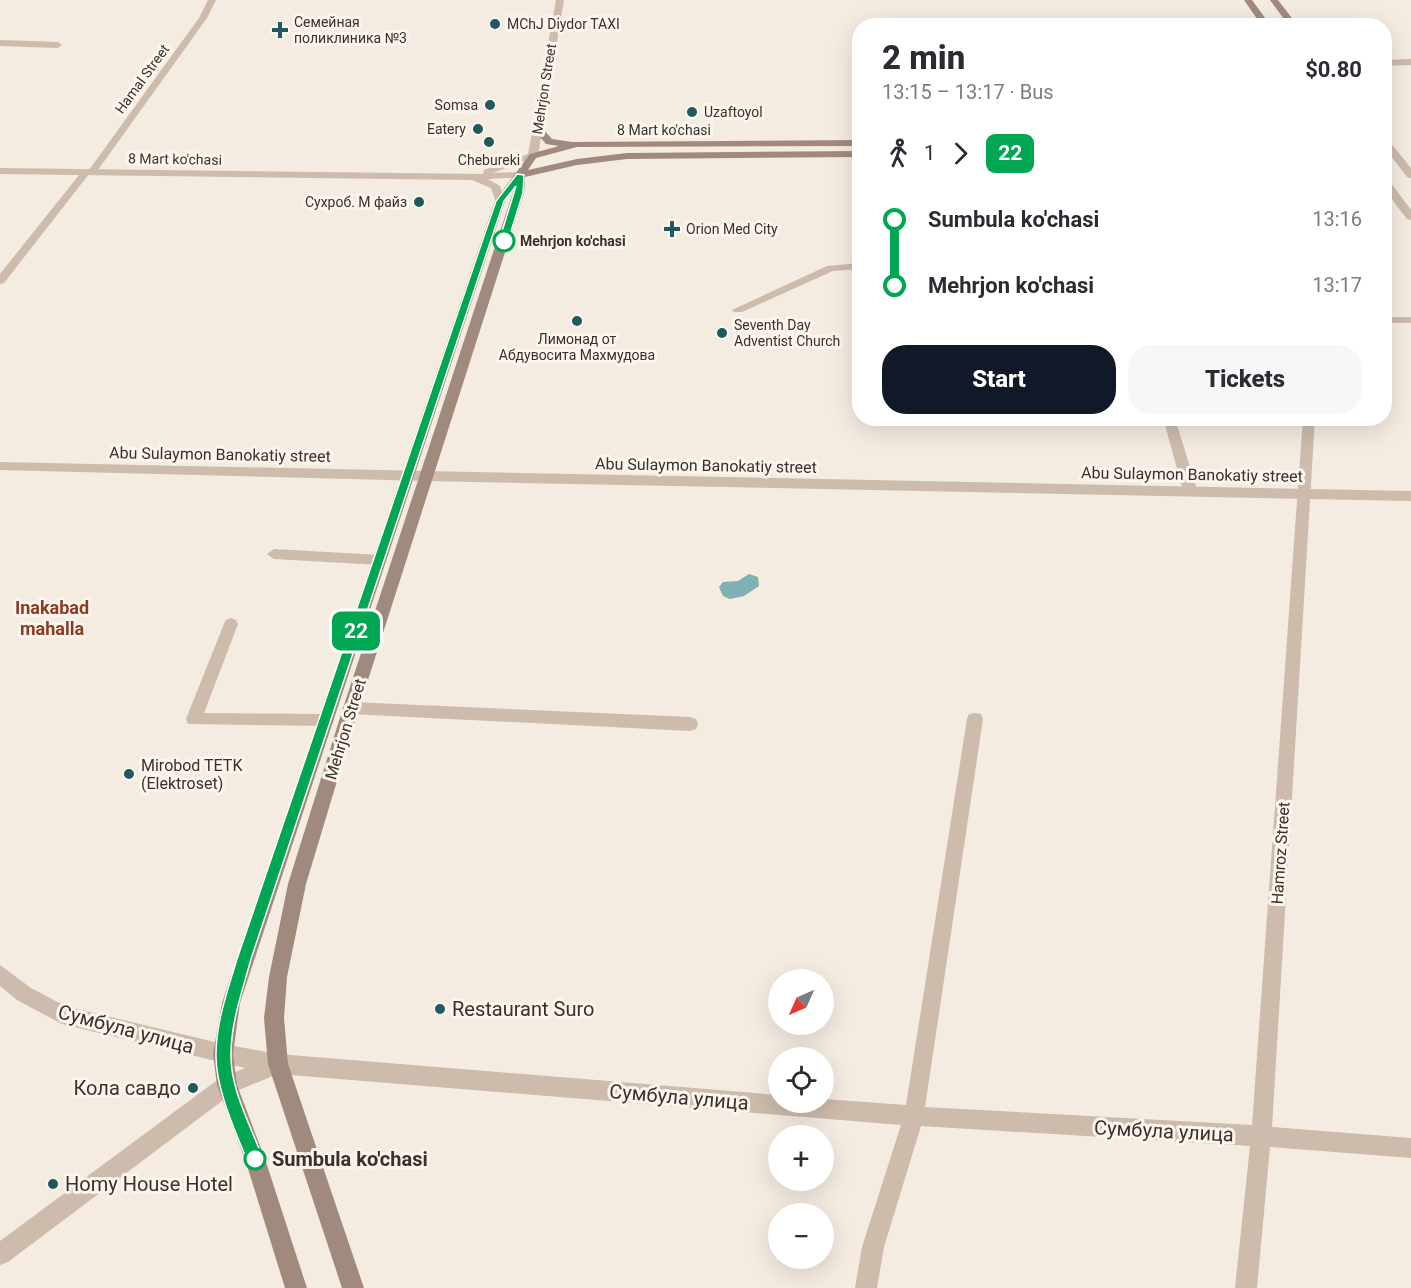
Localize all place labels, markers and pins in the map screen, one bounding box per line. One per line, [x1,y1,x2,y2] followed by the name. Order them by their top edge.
[294,14,407,46] place label: Семейная поликлиника №3
[507,16,620,32] place label: MChJ Diydor TAXI
[488,17,502,31] marker: MChJ Diydor TAXI
[271,21,289,39] marker: Семейная поликлиника №3
[435,97,478,113] place label: Somsa
[483,98,497,112] marker: Somsa
[704,104,763,120] place label: Uzaftoyol
[685,105,699,119] marker: Uzaftoyol
[427,121,466,137] place label: Eatery
[471,122,485,136] marker: Eatery
[482,135,496,149] marker: Chebureki
[458,152,520,168] place label: Chebureki
[305,194,407,210] place label: Сухроб. М файз
[412,195,426,209] marker: Сухроб. М файз
[663,220,681,238] marker: Orion Med City
[686,221,778,237] place label: Orion Med City
[493,230,515,252] marker: Mehrjon ko'chasi
[520,233,626,249] place label: Mehrjon ko'chasi
[570,314,584,328] marker: Лимонад от Абдувосита Махмудова
[734,317,840,349] place label: Seventh Day Adventist Church
[715,326,729,340] marker: Seventh Day Adventist Church
[499,331,655,363] place label: Лимонад от Абдувосита Махмудова
[141,756,243,793] place label: Mirobod TETK (Elektroset)
[122,767,136,781] marker: Mirobod TETK (Elektroset)
[452,997,594,1021] place label: Restaurant Suro
[433,1002,447,1016] marker: Restaurant Suro
[74,1076,181,1100] place label: Кола савдо
[186,1081,200,1095] marker: Кола савдо
[272,1147,428,1171] place label: Sumbula ko'chasi
[244,1148,266,1170] marker: Sumbula ko'chasi
[65,1172,233,1196] place label: Homy House Hotel
[46,1177,60,1191] marker: Homy House Hotel

